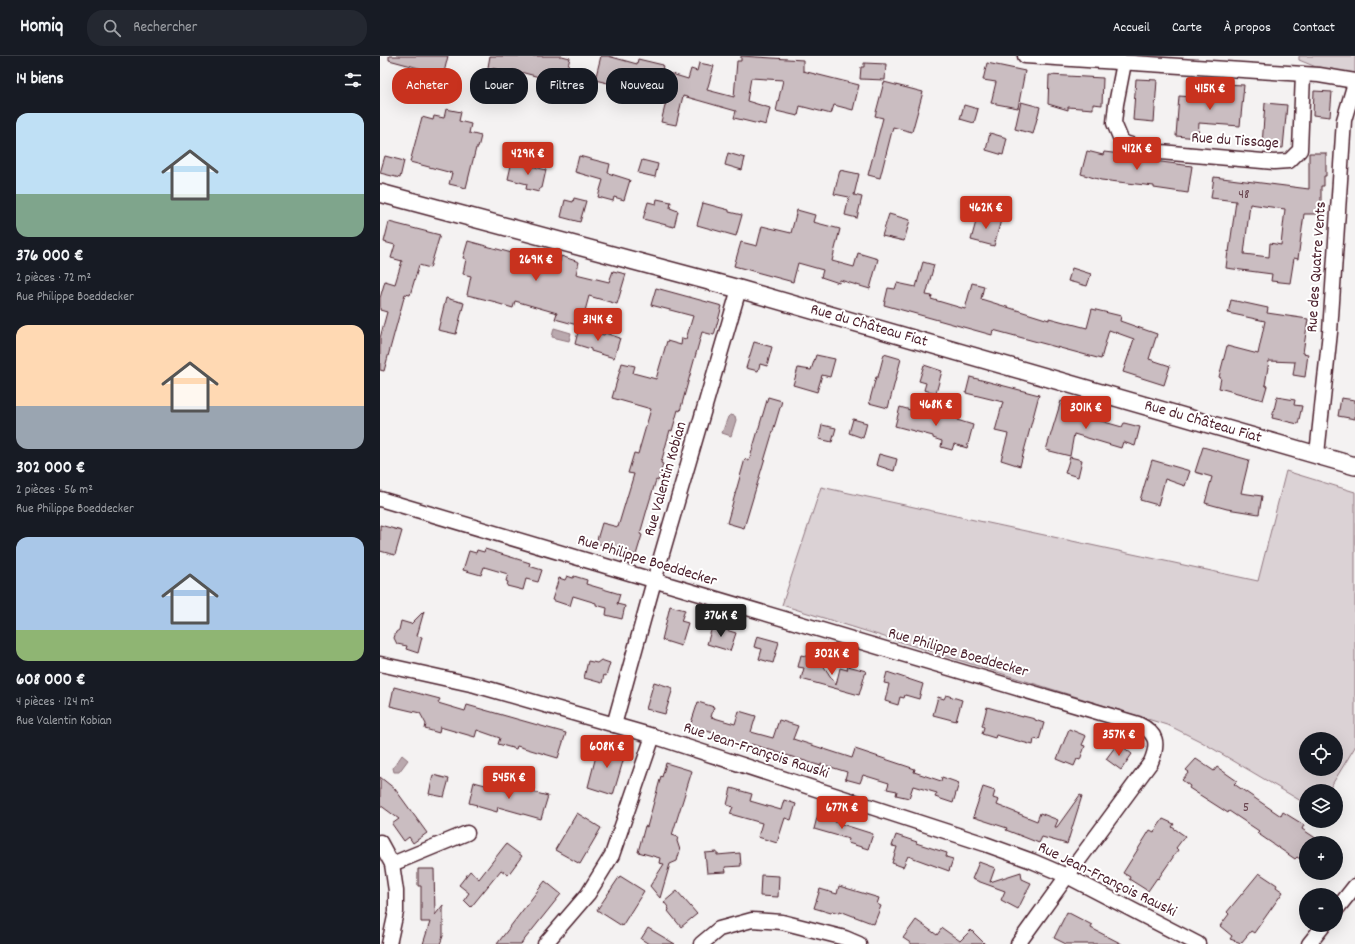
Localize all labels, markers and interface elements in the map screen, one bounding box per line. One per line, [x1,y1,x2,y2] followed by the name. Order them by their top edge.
[87,10,367,46] search box
[20,14,63,41] text: Homiq
[101,17,123,39] icon: search
[133,17,197,39] text: Rechercher
[1113,18,1150,38] text: Accueil
[1172,18,1202,38] text: Carte
[1224,18,1271,38] text: À propos
[1293,18,1335,38] text: Contact
[16,68,64,92] text: 14 biens
[392,68,462,104] chip: Acheter
[470,68,528,104] chip: Louer
[536,68,598,104] chip: Filtres
[606,68,678,104] chip: Nouveau
[342,69,364,91] icon: filters
[1177,77,1243,111] pin: 415K €
[1195,80,1225,99] text: 415K €
[1190,126,1280,156] street label: Rue du Tissage
[1104,137,1170,171] pin: 412K €
[154,139,226,211] icon: home
[1122,140,1152,159] text: 412K €
[495,142,561,176] pin: 429K €
[511,145,545,164] text: 429K €
[1238,185,1250,205] house number: 48
[953,196,1019,230] pin: 462K €
[969,199,1003,218] text: 462K €
[1301,200,1333,333] street label: Rue des Quatre Vents
[16,245,83,269] text: 376 000 €
[503,248,569,282] pin: 269K €
[519,251,553,270] text: 269K €
[16,269,91,288] text: 2 pièces · 72 m²
[16,288,134,307] text: Rue Philippe Boeddecker
[808,298,930,354] street label: Rue du Château Fiat
[565,308,631,342] pin: 314K €
[583,311,613,330] text: 314K €
[154,351,226,423] icon: home
[903,393,969,427] pin: 468K €
[1142,394,1264,450] street label: Rue du Château Fiat
[919,396,953,415] text: 468K €
[1053,396,1119,430] pin: 301K €
[1070,399,1102,418] text: 301K €
[639,419,693,539] street label: Rue Valentin Kobian
[16,457,85,481] text: 302 000 €
[16,481,93,500] text: 2 pièces · 56 m²
[16,500,134,519] text: Rue Philippe Boeddecker
[574,529,720,593] street label: Rue Philippe Boeddecker
[154,563,226,635] icon: home
[688,604,754,638] pin: 376K €
[704,607,738,626] text: 376K €
[885,622,1031,684] street label: Rue Philippe Boeddecker
[799,642,865,676] pin: 302K €
[815,645,849,664] text: 302K €
[16,669,85,693] text: 608 000 €
[16,693,94,712] text: 4 pièces · 124 m²
[16,712,112,731] text: Rue Valentin Kobian
[680,717,832,785] street label: Rue Jean-François Rauski
[1086,723,1152,757] pin: 357K €
[1102,726,1136,745] text: 357K €
[1299,732,1343,932] map controls
[1299,732,1343,776] button: locate
[574,735,640,769] pin: 608K €
[590,738,624,757] text: 608K €
[476,766,542,800] pin: 545K €
[492,769,526,788] text: 545K €
[1299,784,1343,828] button: layers
[809,796,875,830] pin: 677K €
[1243,798,1249,818] house number: 5
[826,799,858,818] text: 677K €
[1034,836,1180,924] street label: Rue Jean-François Rauski
[1299,836,1343,880] button: +
[1299,888,1343,932] button: −

